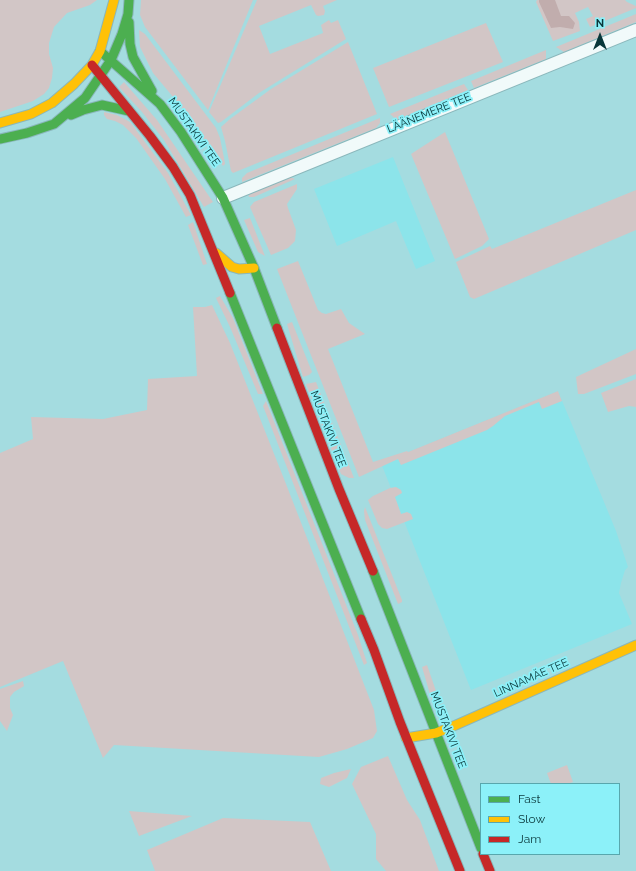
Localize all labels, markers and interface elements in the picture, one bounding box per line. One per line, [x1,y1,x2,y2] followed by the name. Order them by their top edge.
[580,16,620,56] north arrow
[596,17,604,30] text: N
[385,90,473,136] street label: LÄÄNEMERE TEE
[165,95,223,169] street label: MUSTAKIVI TEE
[307,389,349,469] street label: MUSTAKIVI TEE
[492,656,570,700] street label: LINNAMÄE TEE
[427,690,469,770] street label: MUSTAKIVI TEE
[480,783,620,855] legend
[518,792,541,806] text: Fast
[518,812,545,826] text: Slow
[518,832,541,846] text: Jam

